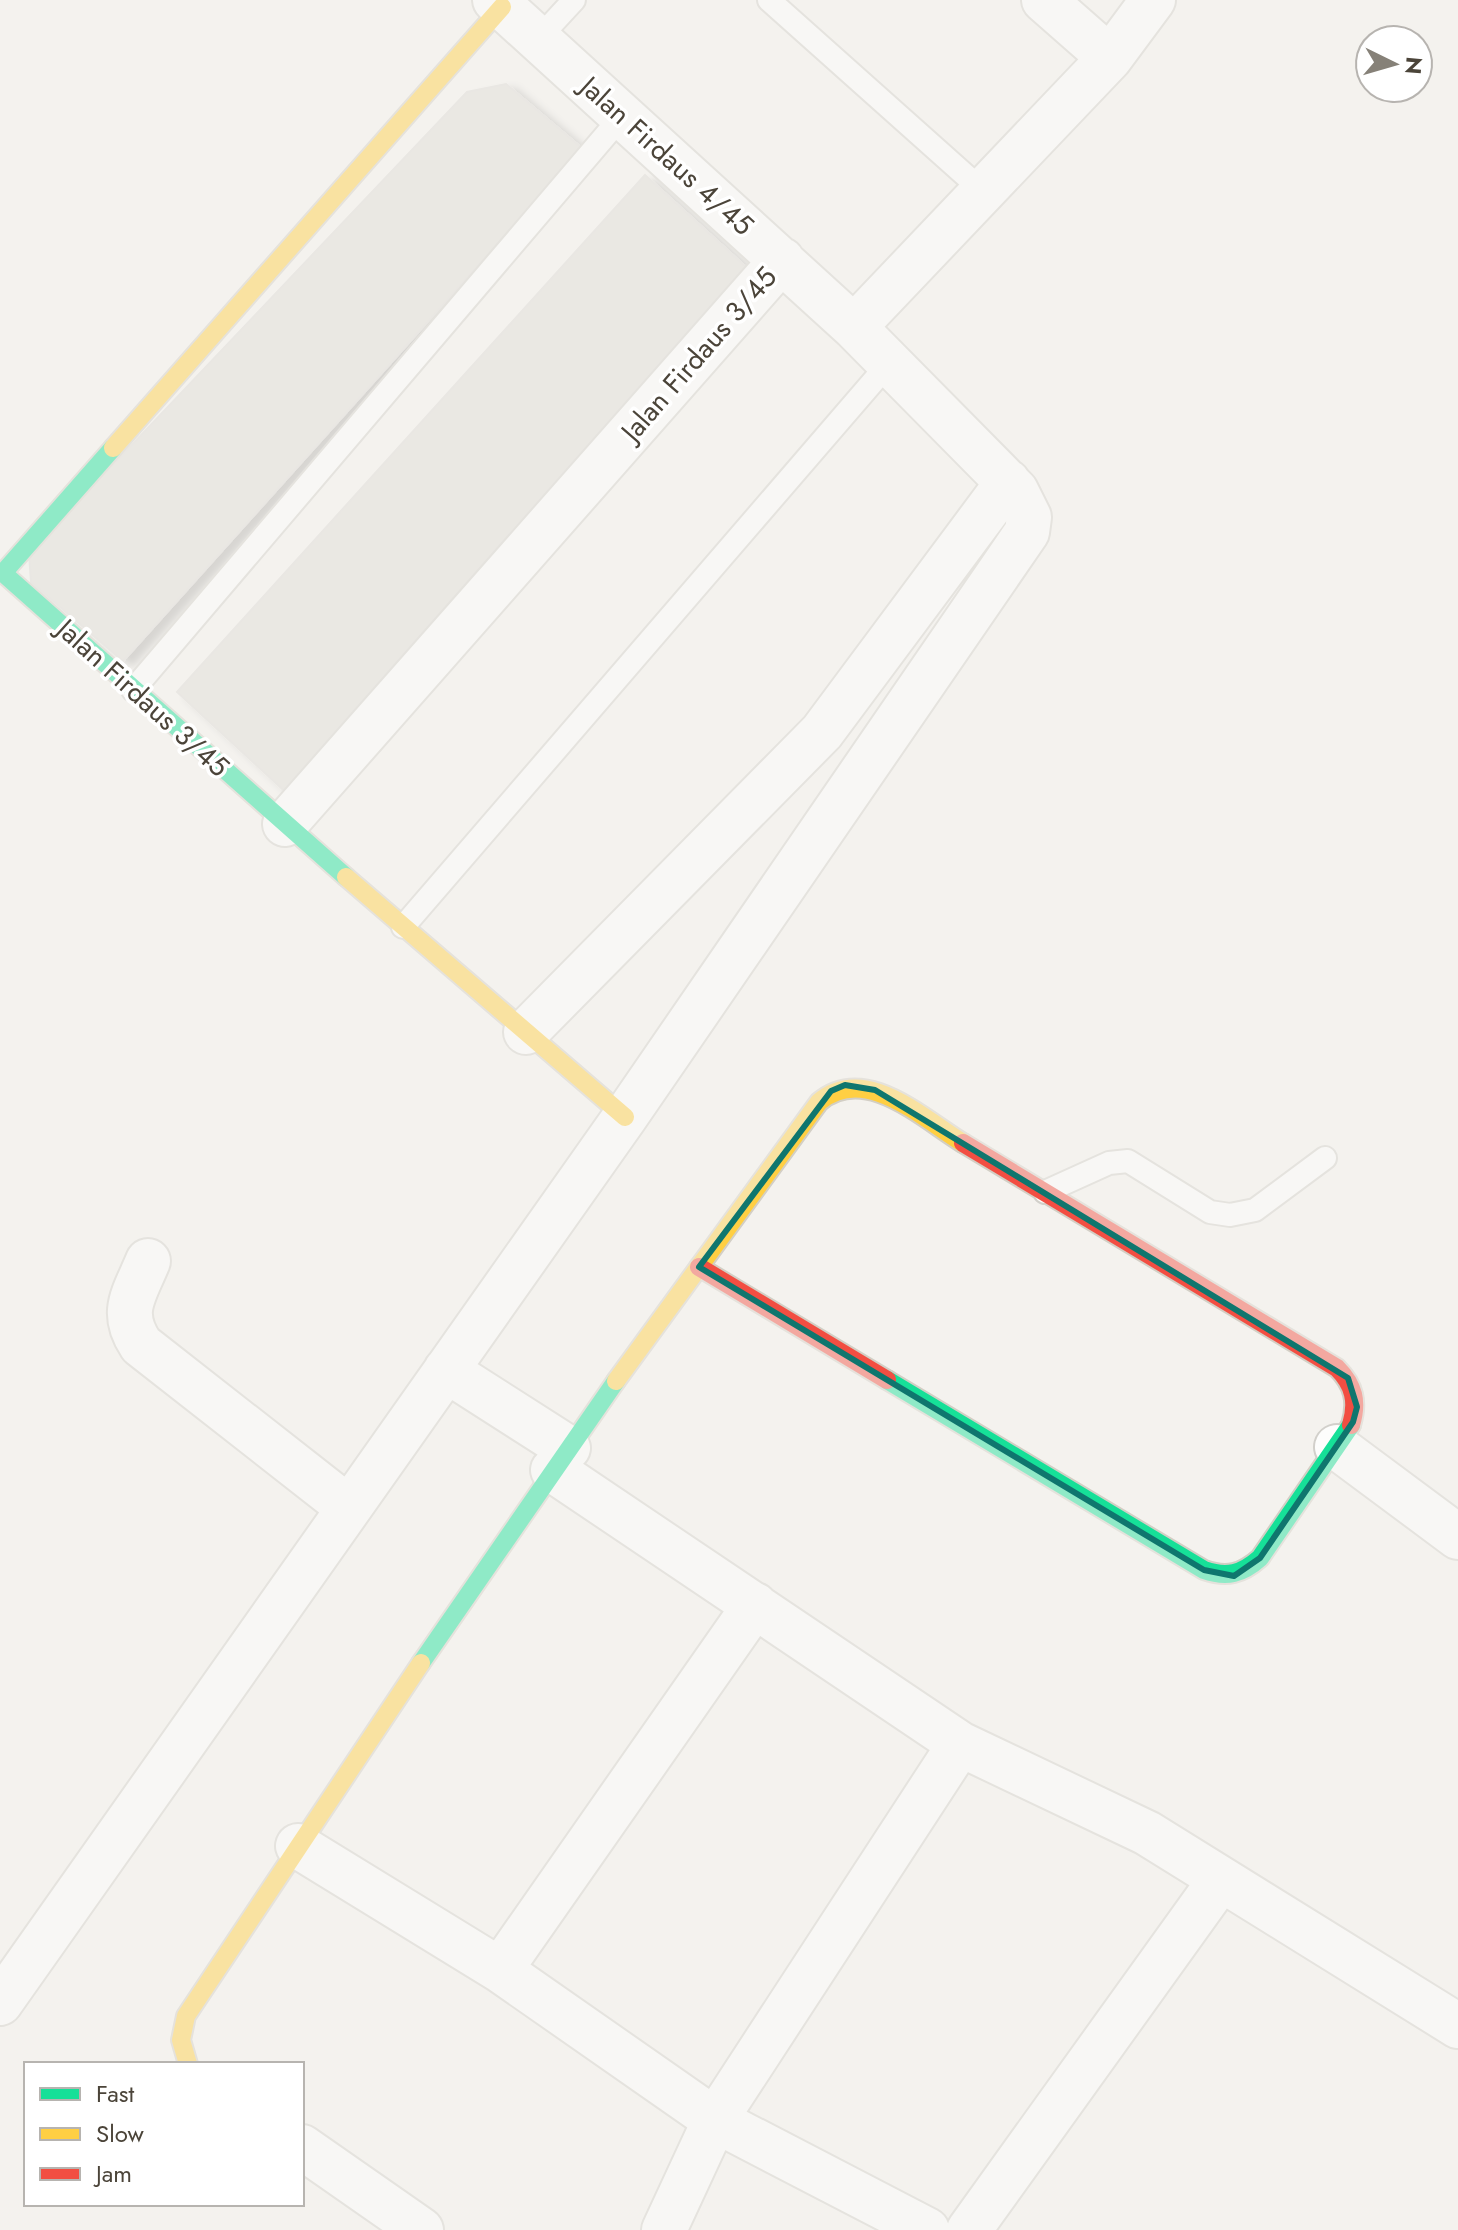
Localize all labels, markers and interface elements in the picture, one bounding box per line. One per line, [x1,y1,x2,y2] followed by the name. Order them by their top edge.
[1354,24,1434,104] north arrow
[1397,56,1431,76] text: N
[568,64,763,245] street label: Jalan Firdaus 4/45
[609,258,786,453] street label: Jalan Firdaus 3/45
[45,607,238,787] street label: Jalan Firdaus 3/45
[24,2062,304,2206] legend
[96,2076,134,2111] text: Fast
[96,2116,144,2151] text: Slow
[93,2156,132,2191] text: Jam

